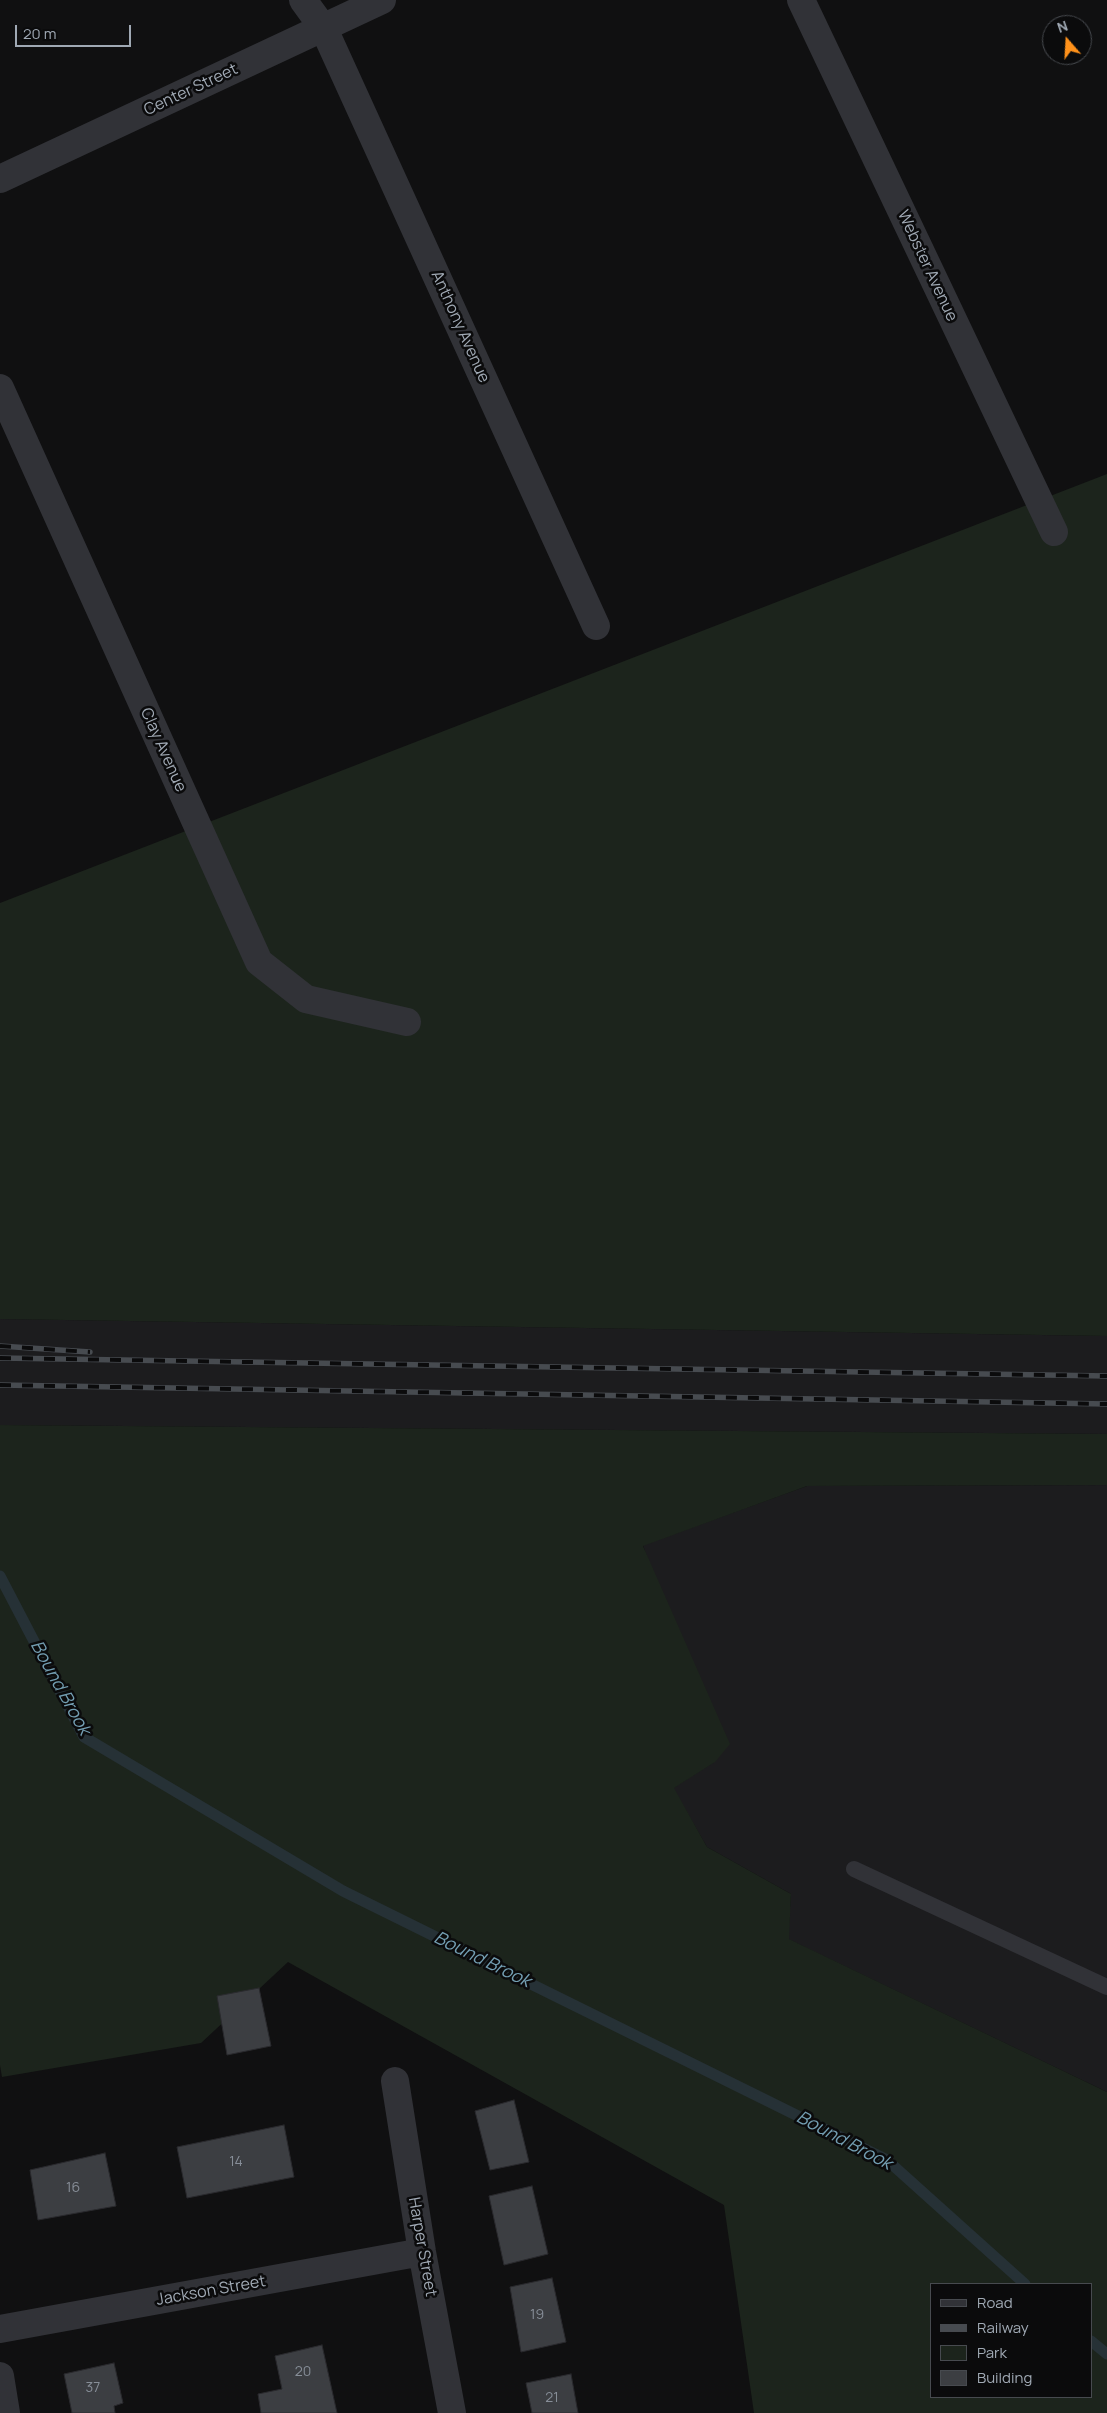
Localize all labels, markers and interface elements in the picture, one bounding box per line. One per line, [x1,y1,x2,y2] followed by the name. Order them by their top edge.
[18,15,134,47] scale bar
[1042,15,1092,65] north arrow
[1054,16,1070,37] text: N
[23,23,56,44] text: 20 m
[141,60,241,120] street label: Center Street
[893,207,961,325] street label: Webster Avenue
[427,268,493,386] street label: Anthony Avenue
[136,705,190,795] street label: Clay Avenue
[25,1637,95,1739] water label: Bound Brook
[430,1927,534,1993] water label: Bound Brook
[793,2107,895,2175] water label: Bound Brook
[229,2154,243,2170] house number: 14
[66,2180,80,2196] house number: 16
[404,2196,440,2298] street label: Harper Street
[155,2272,267,2310] street label: Jackson Street
[930,2283,1092,2398] legend
[977,2292,1013,2313] text: Road
[530,2307,544,2323] house number: 19
[977,2317,1029,2338] text: Railway
[977,2342,1007,2363] text: Park
[295,2364,311,2380] house number: 20
[977,2367,1032,2388] text: Building
[86,2380,100,2396] house number: 37
[545,2390,559,2406] house number: 21

